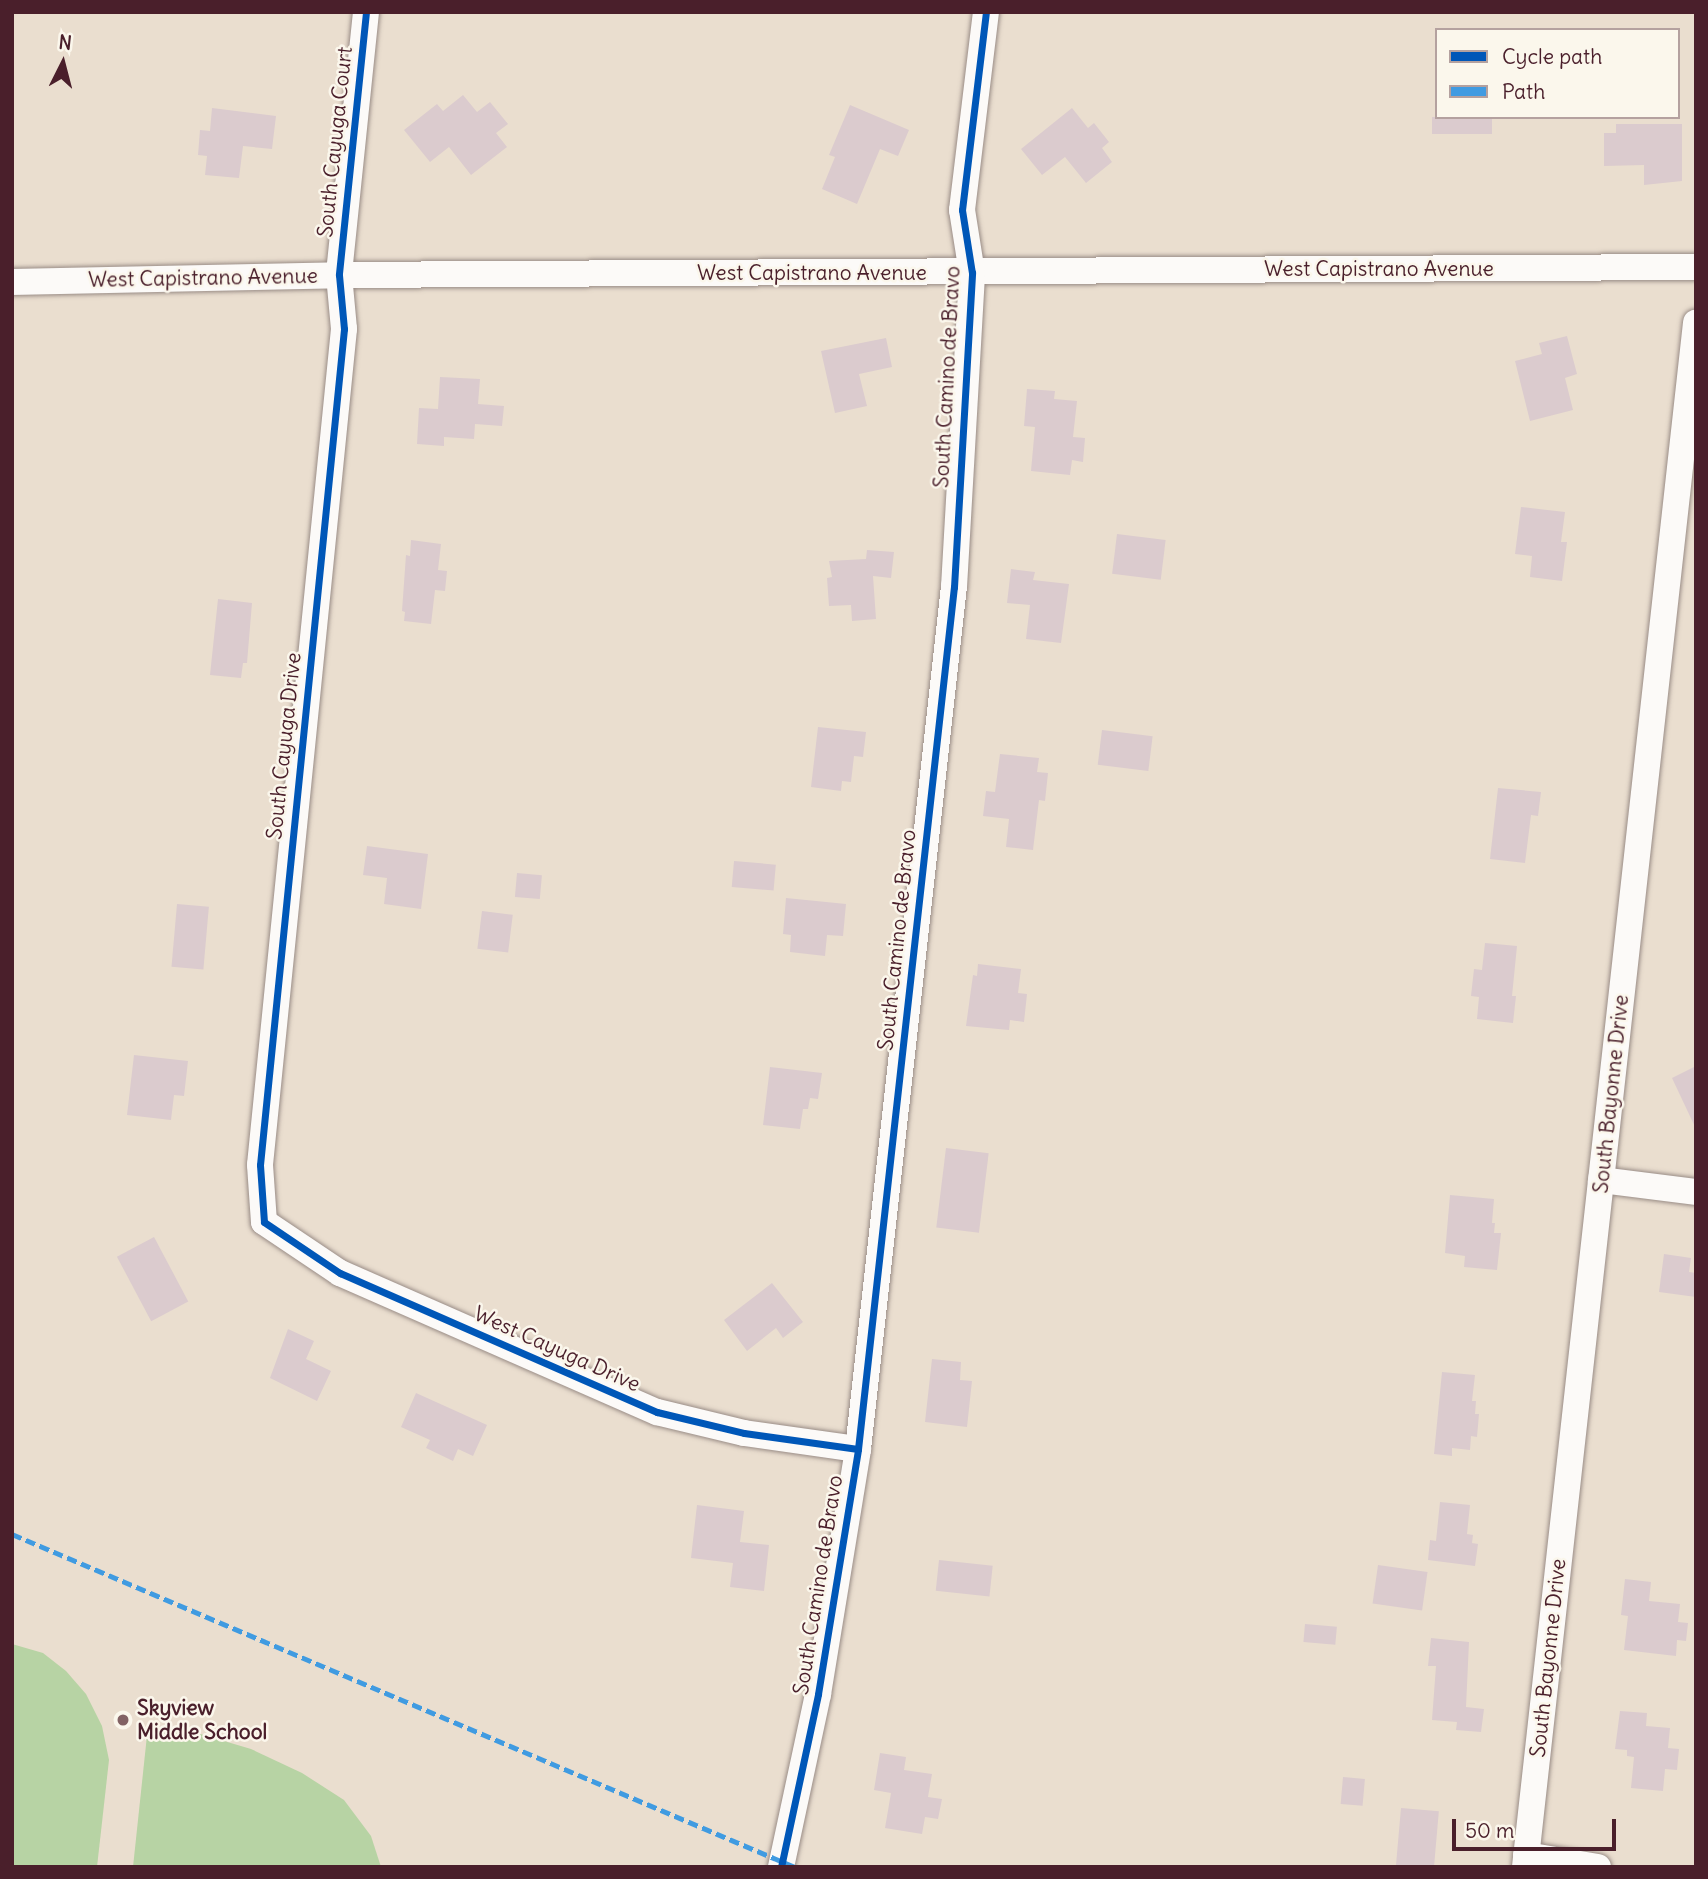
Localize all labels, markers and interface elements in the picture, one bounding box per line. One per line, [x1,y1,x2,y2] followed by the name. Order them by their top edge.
[28,28,98,98] north arrow
[1435,28,1680,119] legend
[57,29,73,55] text: N
[1502,43,1602,70] text: Cycle path
[312,45,358,239] street label: South Cayuga Court
[1502,78,1545,105] text: Path
[1264,256,1494,282] street label: West Capistrano Avenue
[697,260,927,286] street label: West Capistrano Avenue
[88,263,318,293] street label: West Capistrano Avenue
[929,265,965,489] street label: South Camino de Bravo
[262,651,306,841] street label: South Cayuga Drive
[873,828,921,1052] street label: South Camino de Bravo
[1588,993,1634,1195] street label: South Bayonne Drive
[470,1301,644,1397] street label: West Cayuga Drive
[788,1473,848,1697] street label: South Camino de Bravo
[1525,1557,1571,1759] street label: South Bayonne Drive
[137,1695,267,1745] place label: Skyview Middle School
[115,1712,131,1728] marker: Skyview Middle School
[1456,1806,1620,1850] scale bar
[1465,1817,1514,1844] text: 50 m

